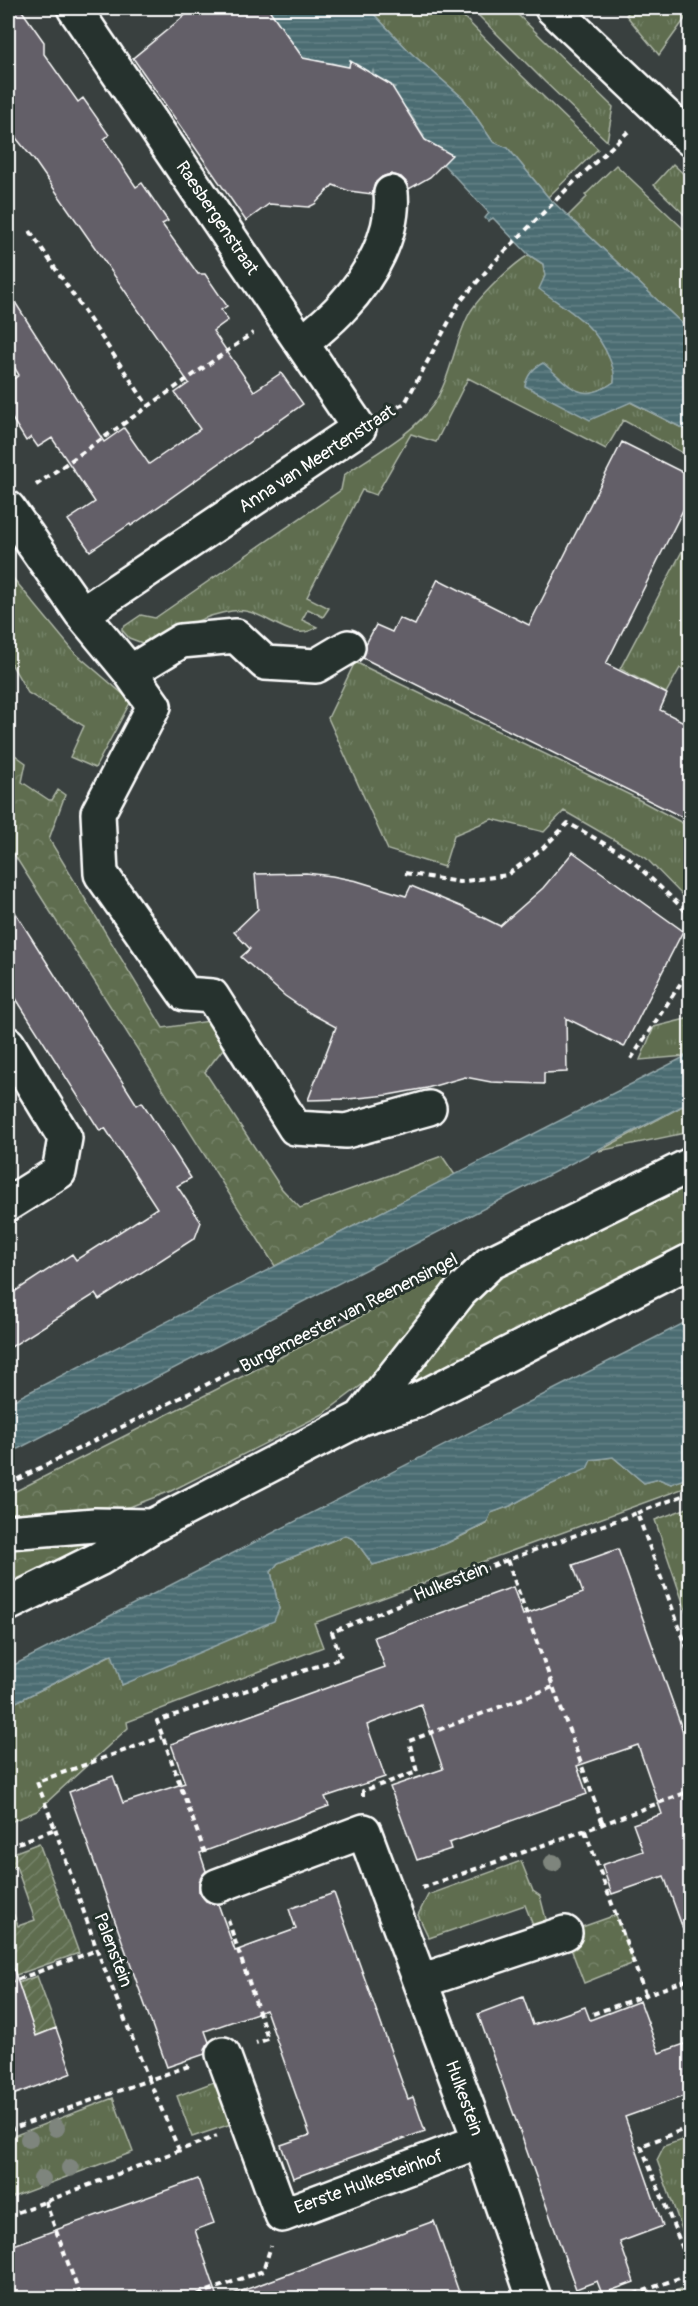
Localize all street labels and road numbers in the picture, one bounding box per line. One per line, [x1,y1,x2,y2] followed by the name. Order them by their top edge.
[170,157,264,280] street label: Raesbergenstraat
[234,399,400,518] street label: Anna van Meertenstraat
[236,1248,462,1378] street label: Burgemeester van Reenensingel
[410,1557,492,1607] street label: Hulkestein
[88,1910,138,1990] street label: Palenstein
[440,2057,488,2139] street label: Hulkestein
[291,2144,447,2220] street label: Eerste Hulkesteinhof

